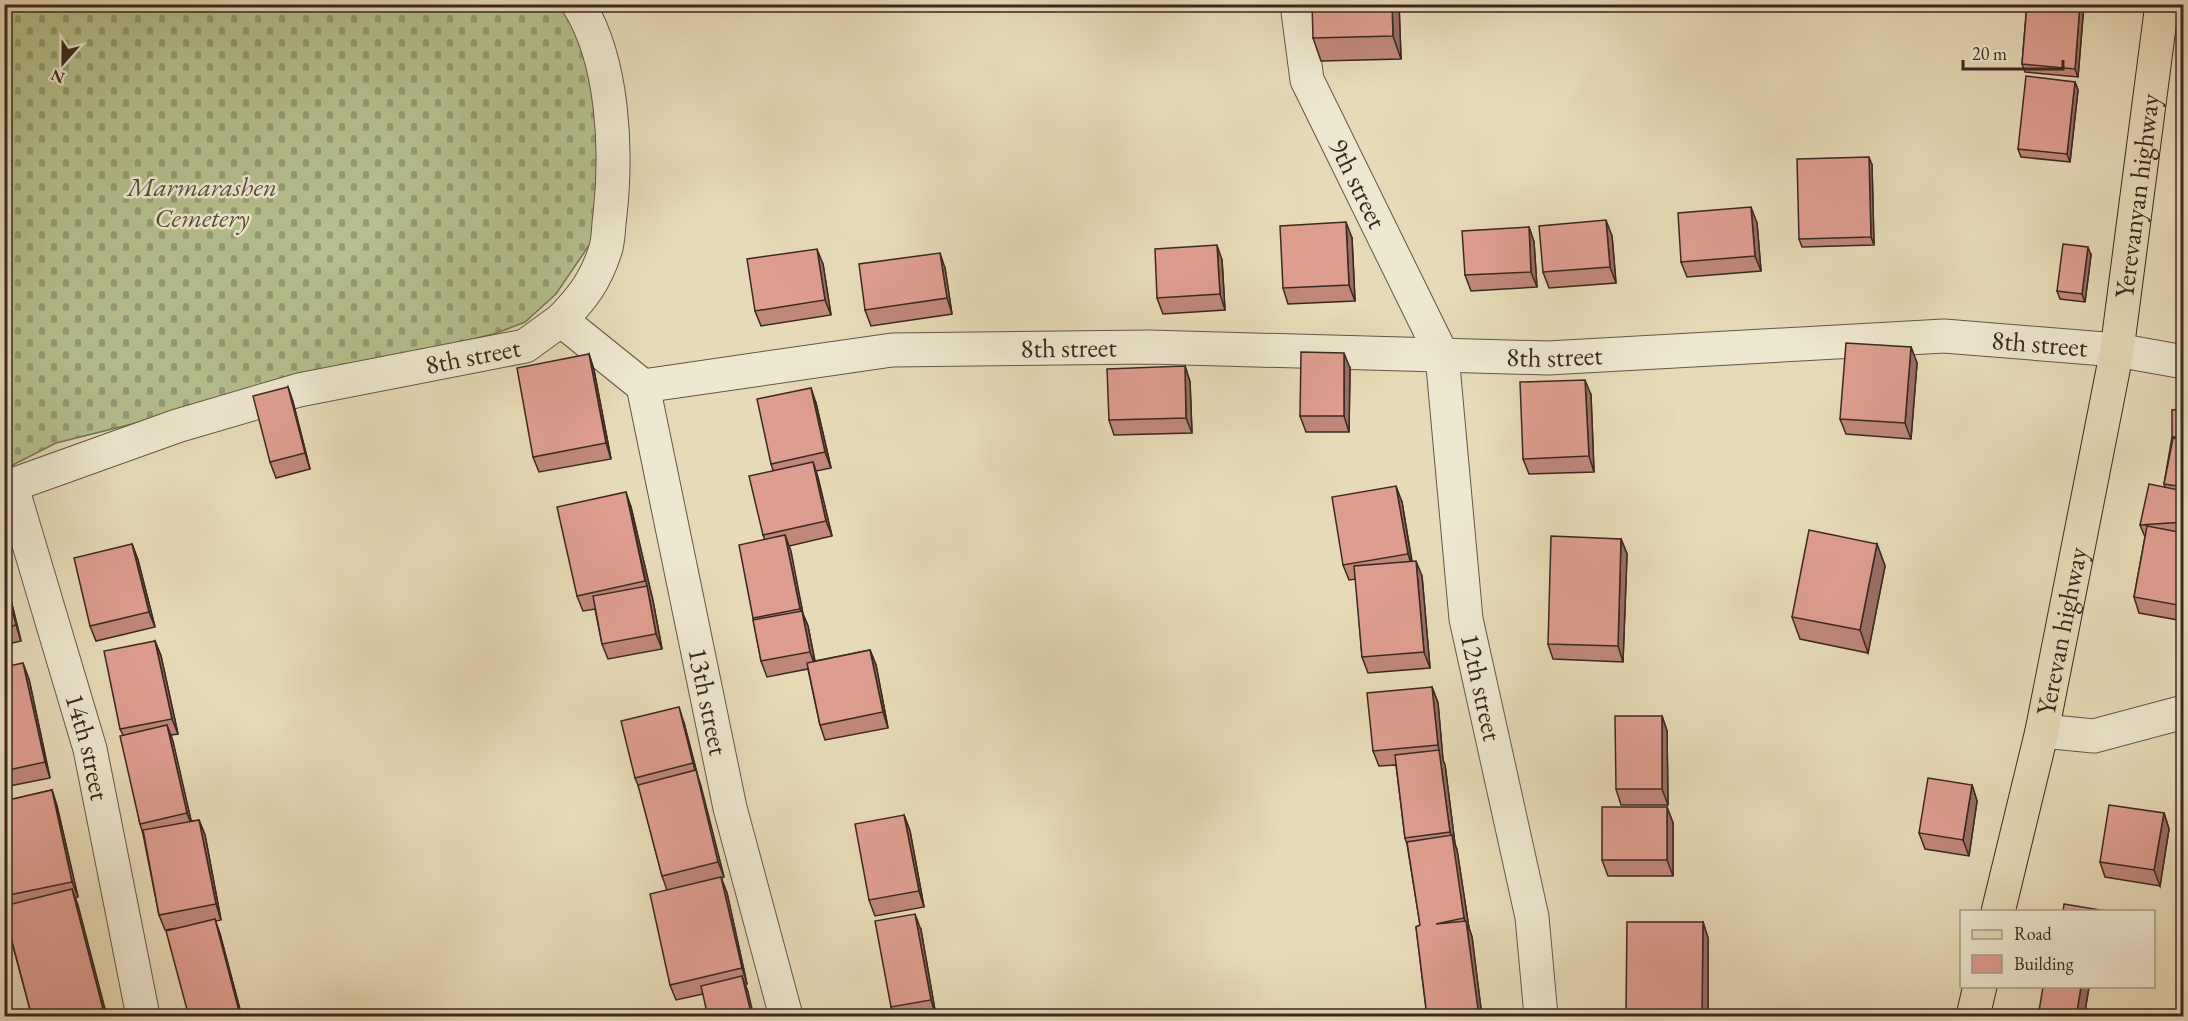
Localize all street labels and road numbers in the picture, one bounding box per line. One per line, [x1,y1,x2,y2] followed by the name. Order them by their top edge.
[2106,91,2167,300] street label: Yerevanyan highway
[1321,132,1395,235] street label: 9th street
[1990,322,2089,365] street label: 8th street
[422,329,524,382] street label: 8th street
[1020,329,1117,366] street label: 8th street
[1506,337,1604,375] street label: 8th street
[2027,544,2095,718] street label: Yerevan highway
[1453,630,1511,745] street label: 12th street
[680,644,737,759] street label: 13th street
[57,689,118,804] street label: 14th street

